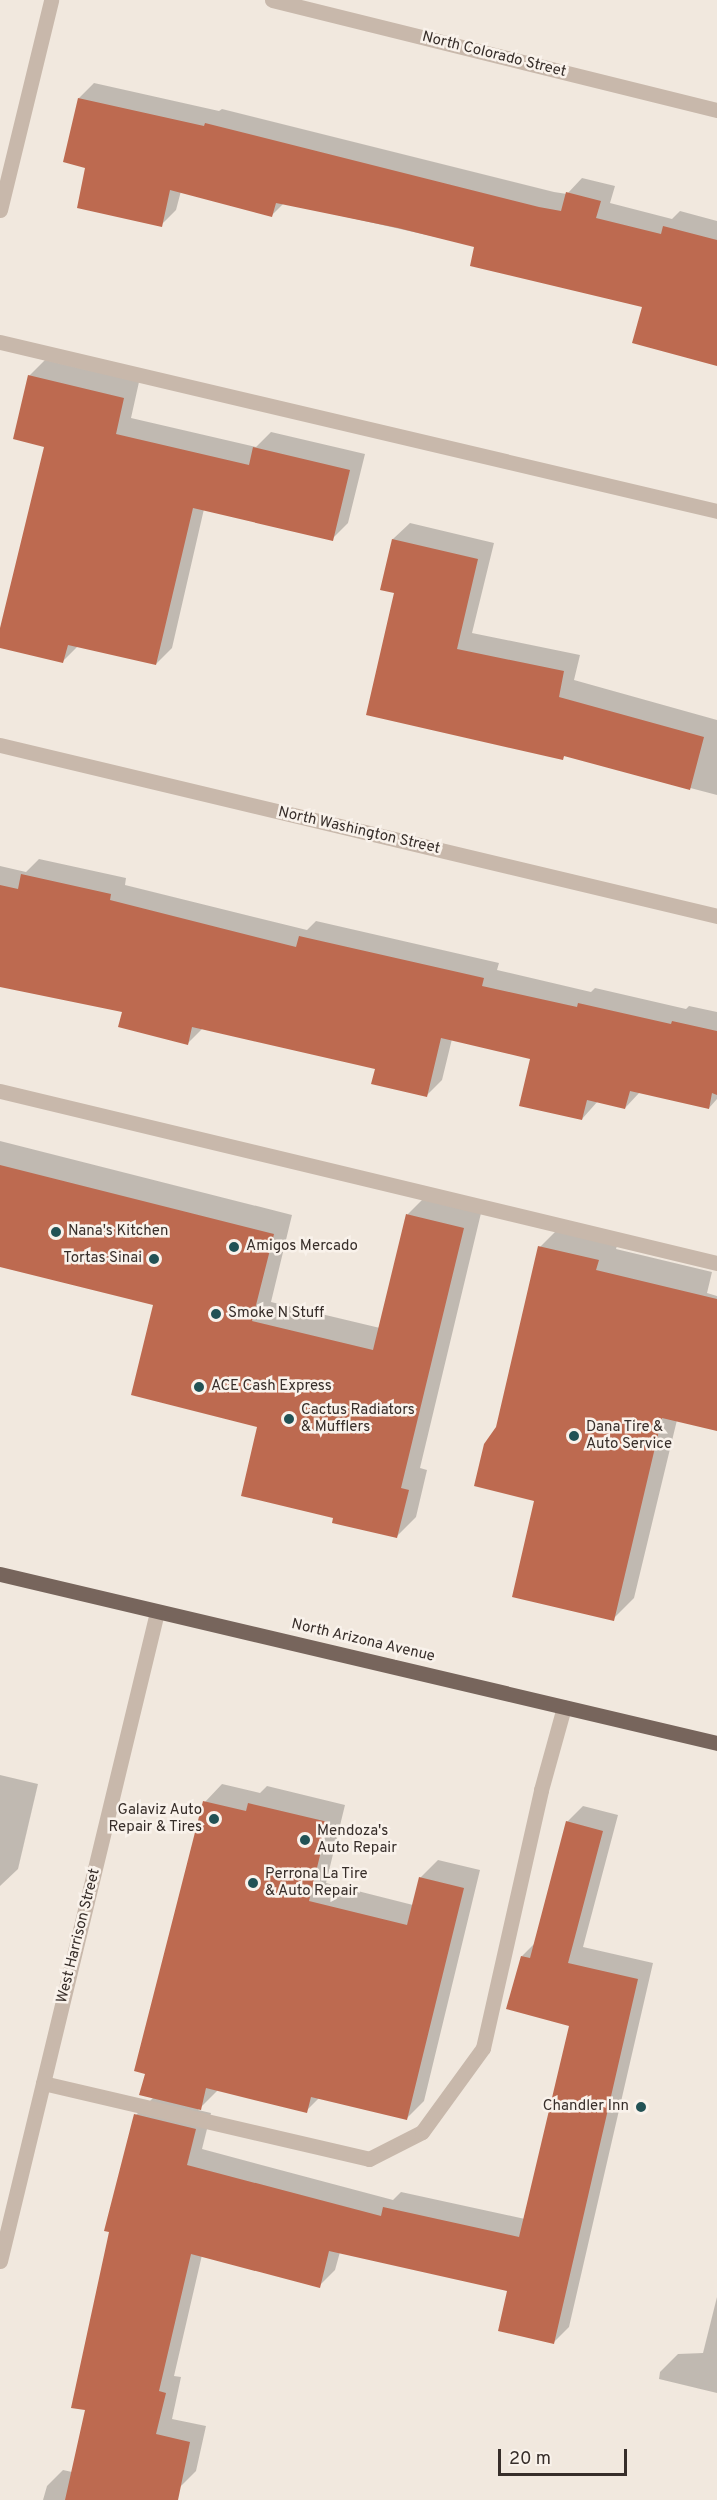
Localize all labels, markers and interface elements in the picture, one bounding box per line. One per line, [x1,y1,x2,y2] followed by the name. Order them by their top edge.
[420,28,568,82] street label: North Colorado Street
[276,804,442,858] street label: North Washington Street
[68,1223,168,1241] place label: Nana's Kitchen
[49,1225,63,1239] marker: Nana's Kitchen
[246,1238,358,1256] place label: Amigos Mercado
[227,1240,241,1254] marker: Amigos Mercado
[63,1250,142,1268] place label: Tortas Sinai
[147,1252,161,1266] marker: Tortas Sinai
[228,1305,324,1323] place label: Smoke N Stuff
[209,1307,223,1321] marker: Smoke N Stuff
[211,1378,332,1396] place label: ACE Cash Express
[192,1380,206,1394] marker: ACE Cash Express
[301,1401,415,1436] place label: Cactus Radiators & Mufflers
[282,1412,296,1426] marker: Cactus Radiators & Mufflers
[586,1418,672,1453] place label: Dana Tire & Auto Service
[567,1429,581,1443] marker: Dana Tire & Auto Service
[289,1616,437,1666] street label: North Arizona Avenue
[108,1801,202,1836] place label: Galaviz Auto Repair & Tires
[207,1812,221,1826] marker: Galaviz Auto Repair & Tires
[317,1822,397,1857] place label: Mendoza's Auto Repair
[298,1833,312,1847] marker: Mendoza's Auto Repair
[265,1865,368,1900] place label: Perrona La Tire & Auto Repair
[54,1867,104,2005] street label: West Harrison Street
[246,1876,260,1890] marker: Perrona La Tire & Auto Repair
[543,2098,629,2116] place label: Chandler Inn
[634,2100,648,2114] marker: Chandler Inn
[501,2437,630,2475] scale bar
[509,2448,551,2471] text: 20 m

